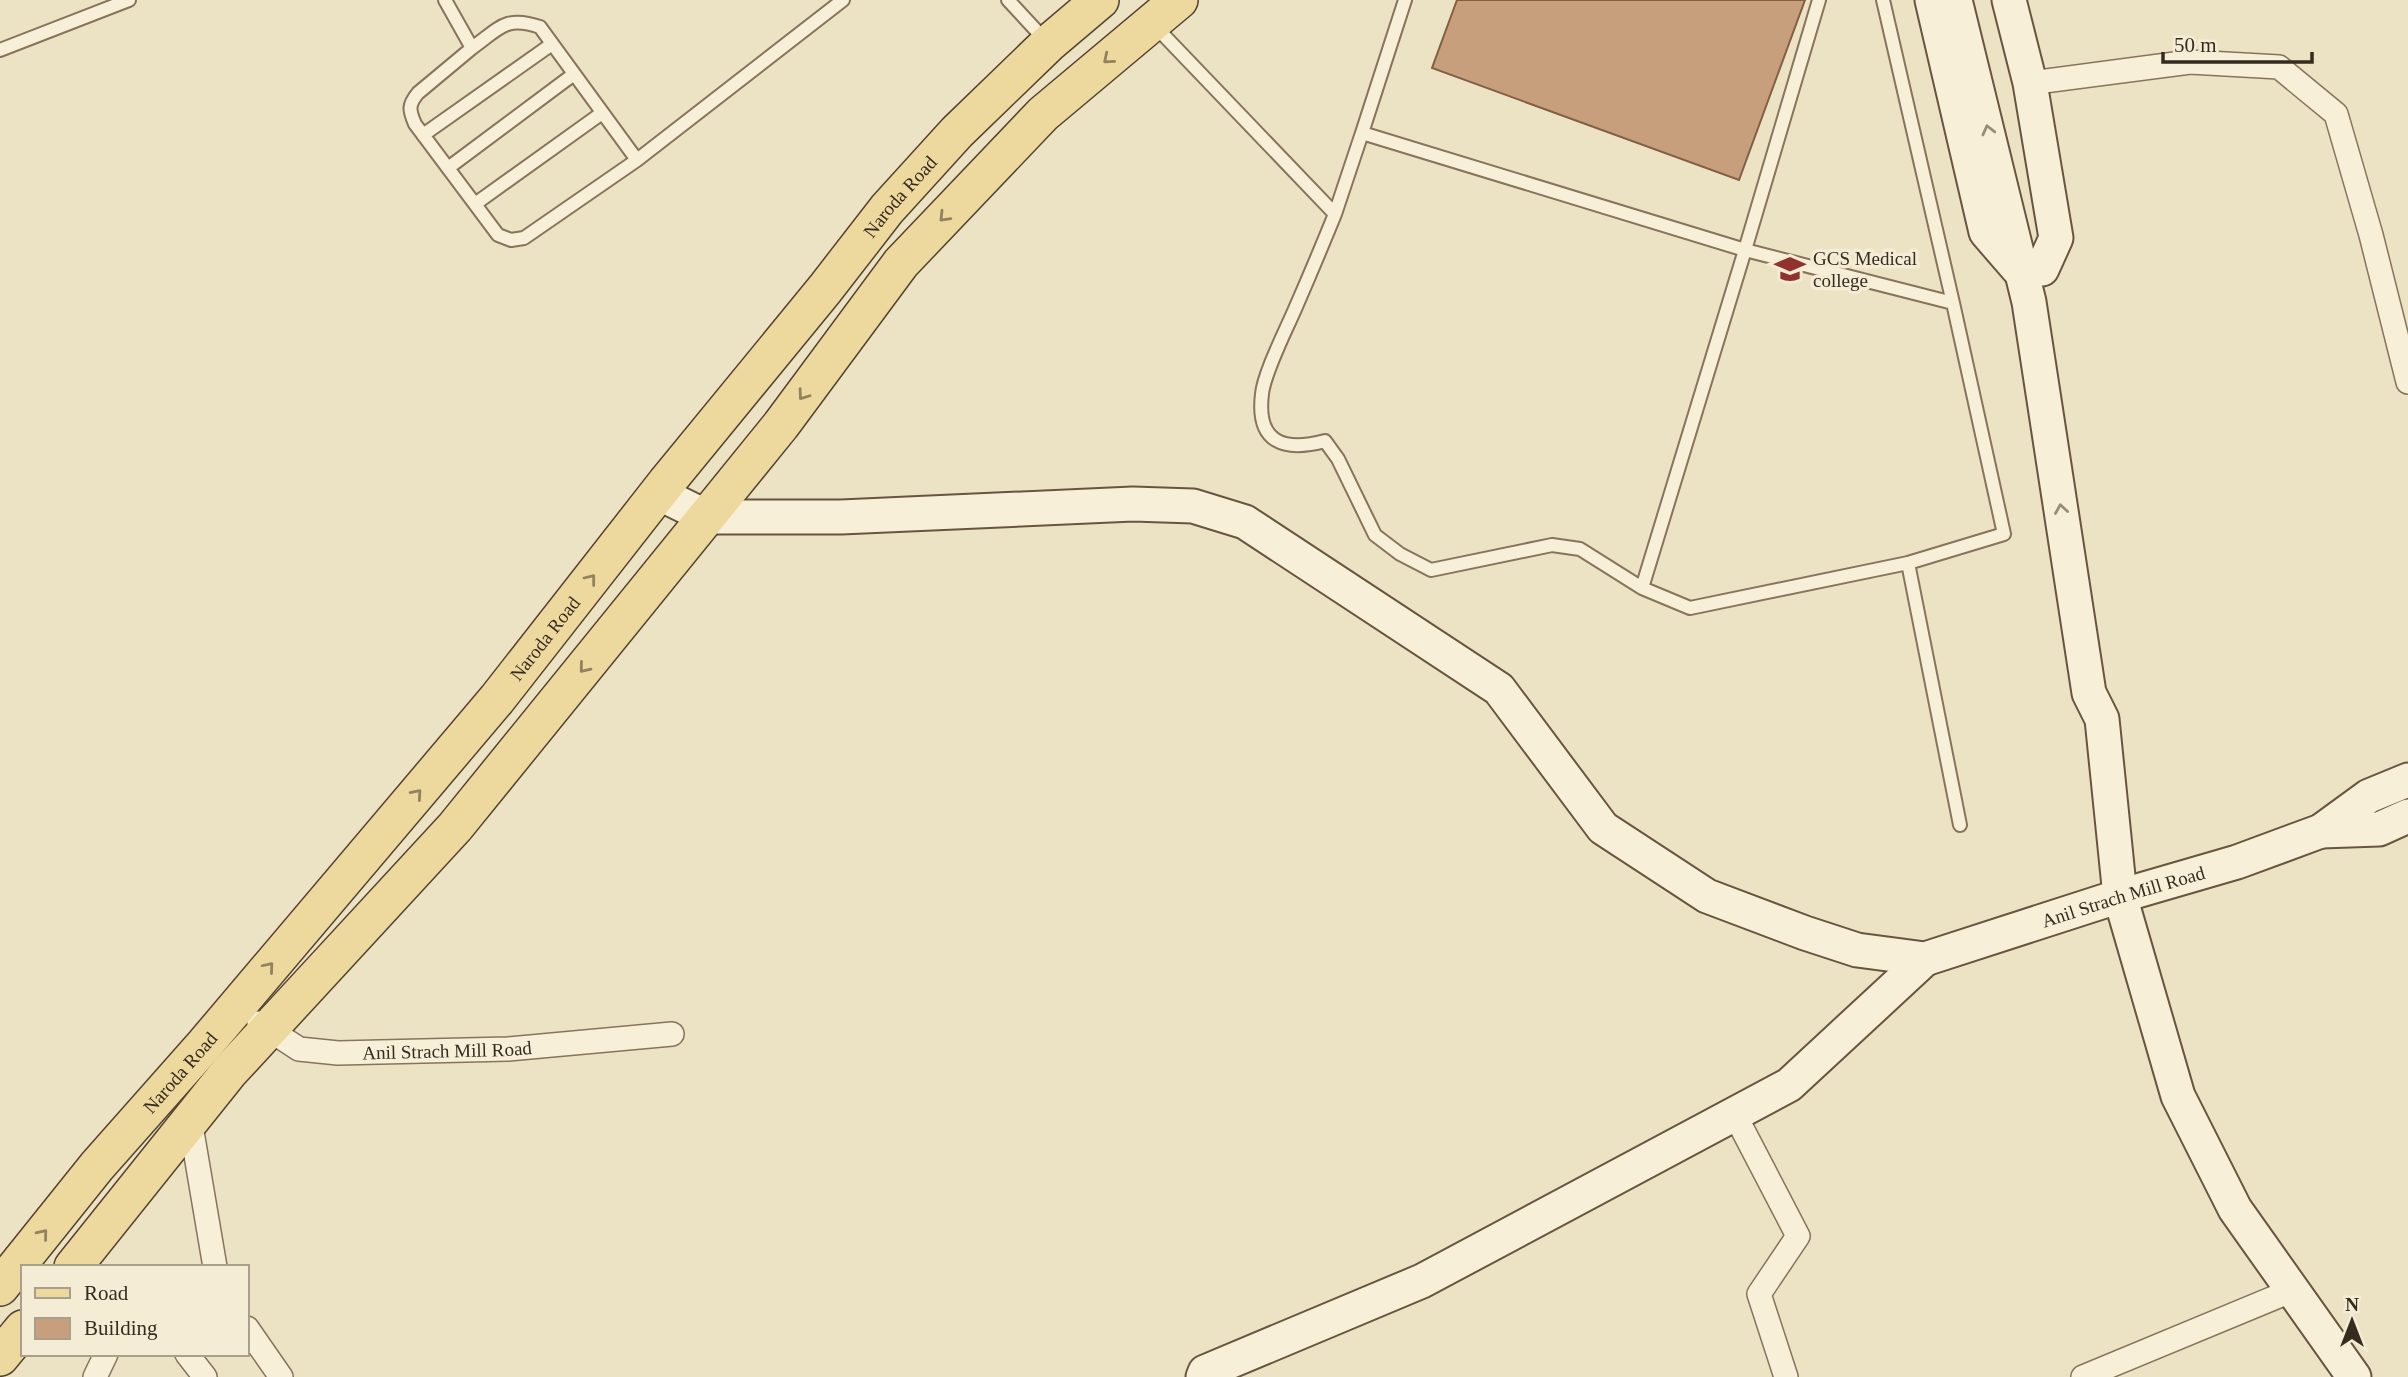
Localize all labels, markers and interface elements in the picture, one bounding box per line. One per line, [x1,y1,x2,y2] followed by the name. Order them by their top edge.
[2163,21,2312,65] scale bar
[2174,33,2217,57] text: 50 m
[1103,51,1116,63] one-way arrow
[1981,125,1996,137] one-way arrow
[859,152,941,242] street label: Naroda Road
[940,209,953,222] one-way arrow
[1813,248,1917,291] place label: GCS Medical college
[1773,252,1807,286] school or university icon: GCS Medical college
[799,387,811,400] one-way arrow
[2054,503,2069,515] one-way arrow
[582,574,595,587] one-way arrow
[506,592,584,685] street label: Naroda Road
[580,659,592,672] one-way arrow
[409,789,421,802] one-way arrow
[2039,862,2208,932] street label: Anil Strach Mill Road
[261,962,273,975] one-way arrow
[139,1028,222,1117] street label: Naroda Road
[362,1037,533,1063] street label: Anil Strach Mill Road
[34,1229,47,1241] one-way arrow
[21,1265,248,1356] legend
[84,1281,129,1305] text: Road
[2317,1286,2387,1356] north arrow
[2345,1294,2359,1315] text: N
[84,1316,158,1340] text: Building

